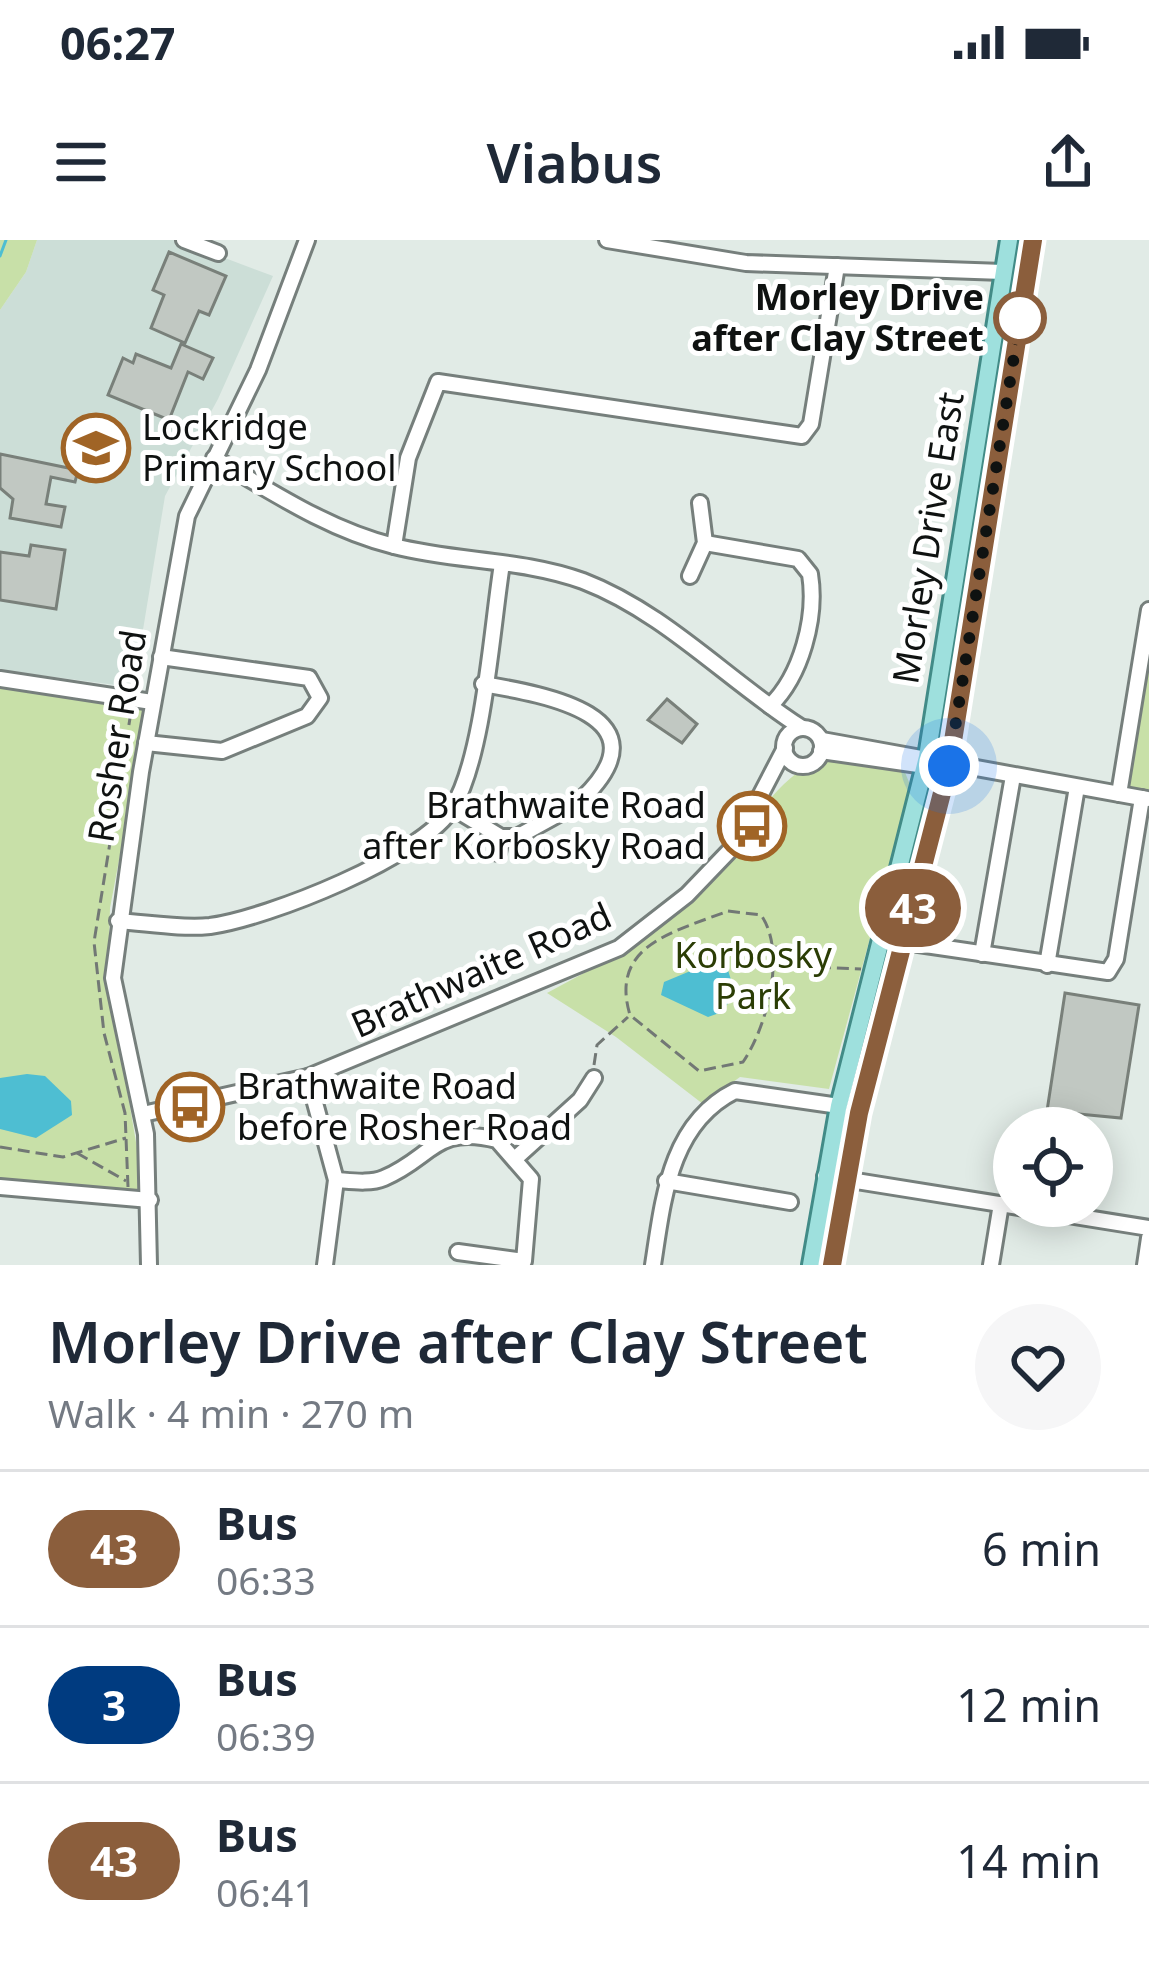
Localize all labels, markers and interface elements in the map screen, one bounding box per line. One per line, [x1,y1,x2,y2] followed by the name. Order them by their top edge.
[60,12,176,73] text: 06:27
[487,125,662,199] text: Viabus
[48,129,114,195] icon: menu
[1035,129,1101,195] icon: share
[691,272,984,362] place label: Morley Drive after Clay Street
[995,293,1045,343] marker: Morley Drive after Clay Street
[880,389,975,687] street label: Morley Drive East
[142,402,397,492] place label: Lockridge Primary School
[61,413,131,483] school or university icon: Lockridge Primary School
[76,626,157,846] street label: Rosher Road
[919,736,979,796] your location
[362,780,706,870] place label: Brathwaite Road after Korbosky Road
[717,791,787,861] bus stop icon: Brathwaite Road after Korbosky Road
[859,869,967,947] line badge: 43
[889,879,937,936] text: 43
[343,890,619,1049] street label: Brathwaite Road
[674,930,832,1020] park label: Korbosky Park
[237,1061,572,1151] place label: Brathwaite Road before Rosher Road
[155,1072,225,1142] bus stop icon: Brathwaite Road before Rosher Road
[993,1107,1113,1227] map controls
[993,1107,1113,1227] button: locate
[48,1302,868,1380] text: Morley Drive after Clay Street
[975,1304,1101,1430] button: heart
[48,1386,414,1439] text: Walk · 4 min · 270 m
[216,1492,298,1553] text: Bus
[982,1518,1101,1579] text: 6 min
[90,1520,138,1577] text: 43
[216,1553,316,1606] text: 06:33
[216,1648,298,1709] text: Bus
[956,1674,1101,1735] text: 12 min
[102,1676,126,1733] text: 3
[216,1709,316,1762] text: 06:39
[216,1804,298,1865] text: Bus
[956,1830,1101,1891] text: 14 min
[90,1832,138,1889] text: 43
[216,1865,316,1918] text: 06:41

